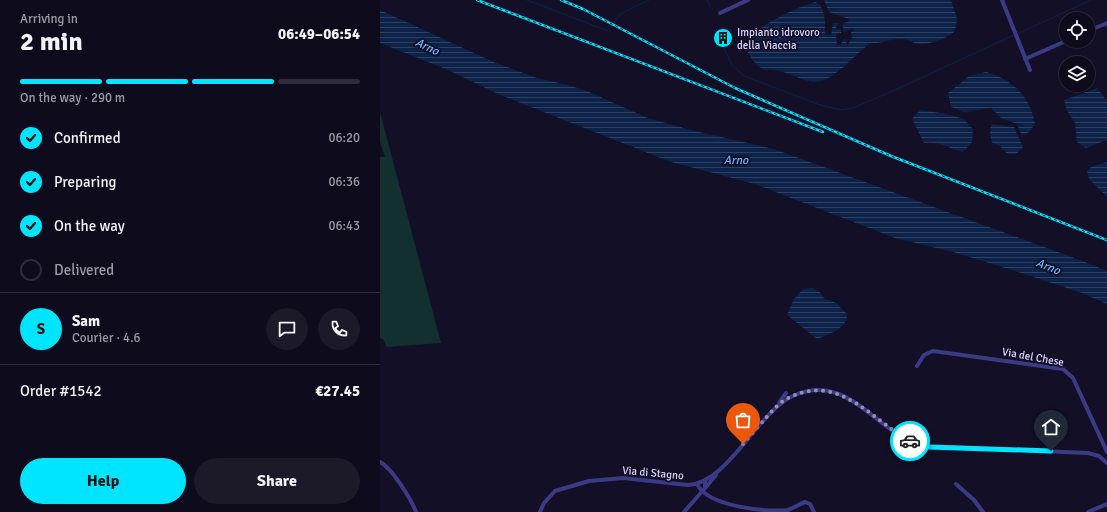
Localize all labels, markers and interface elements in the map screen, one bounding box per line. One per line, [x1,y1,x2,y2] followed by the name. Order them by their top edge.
[20,11,78,27] text: Arriving in
[1059,12,1095,92] map controls
[1059,12,1095,48] button: locate
[278,25,360,43] text: 06:49–06:54
[20,26,83,58] text: 2 min
[737,26,820,52] place label: Impianto idrovoro della Viaccia
[712,27,734,49] building icon: Impianto idrovoro della Viaccia
[413,35,442,59] water label: Arno
[1059,56,1095,92] button: layers
[20,90,125,106] text: On the way · 290 m
[20,127,42,149] icon: check
[54,129,121,147] text: Confirmed
[328,130,360,146] text: 06:20
[724,153,749,168] water label: Arno
[20,171,42,193] icon: check
[54,173,117,191] text: Preparing
[328,174,360,190] text: 06:36
[20,215,42,237] icon: check
[54,217,125,235] text: On the way
[328,218,360,234] text: 06:43
[1034,256,1063,279] water label: Arno
[54,261,114,279] text: Delivered
[266,308,308,350] button: chat
[318,308,360,350] button: phone
[72,312,100,330] text: Sam
[37,320,45,338] text: S
[72,330,141,346] text: Courier · 4.6
[1001,345,1065,369] street label: Via del Chese
[20,382,102,400] text: Order #1542
[315,382,360,400] text: €27.45
[726,403,760,444] pin
[732,409,754,431] icon: bag
[1034,410,1068,451] pin
[1040,416,1062,438] icon: home
[890,421,930,461] courier
[899,430,921,452] icon: car
[20,458,186,504] button: Help
[194,458,360,504] button: Share
[622,464,684,482] street label: Via di Stagno

